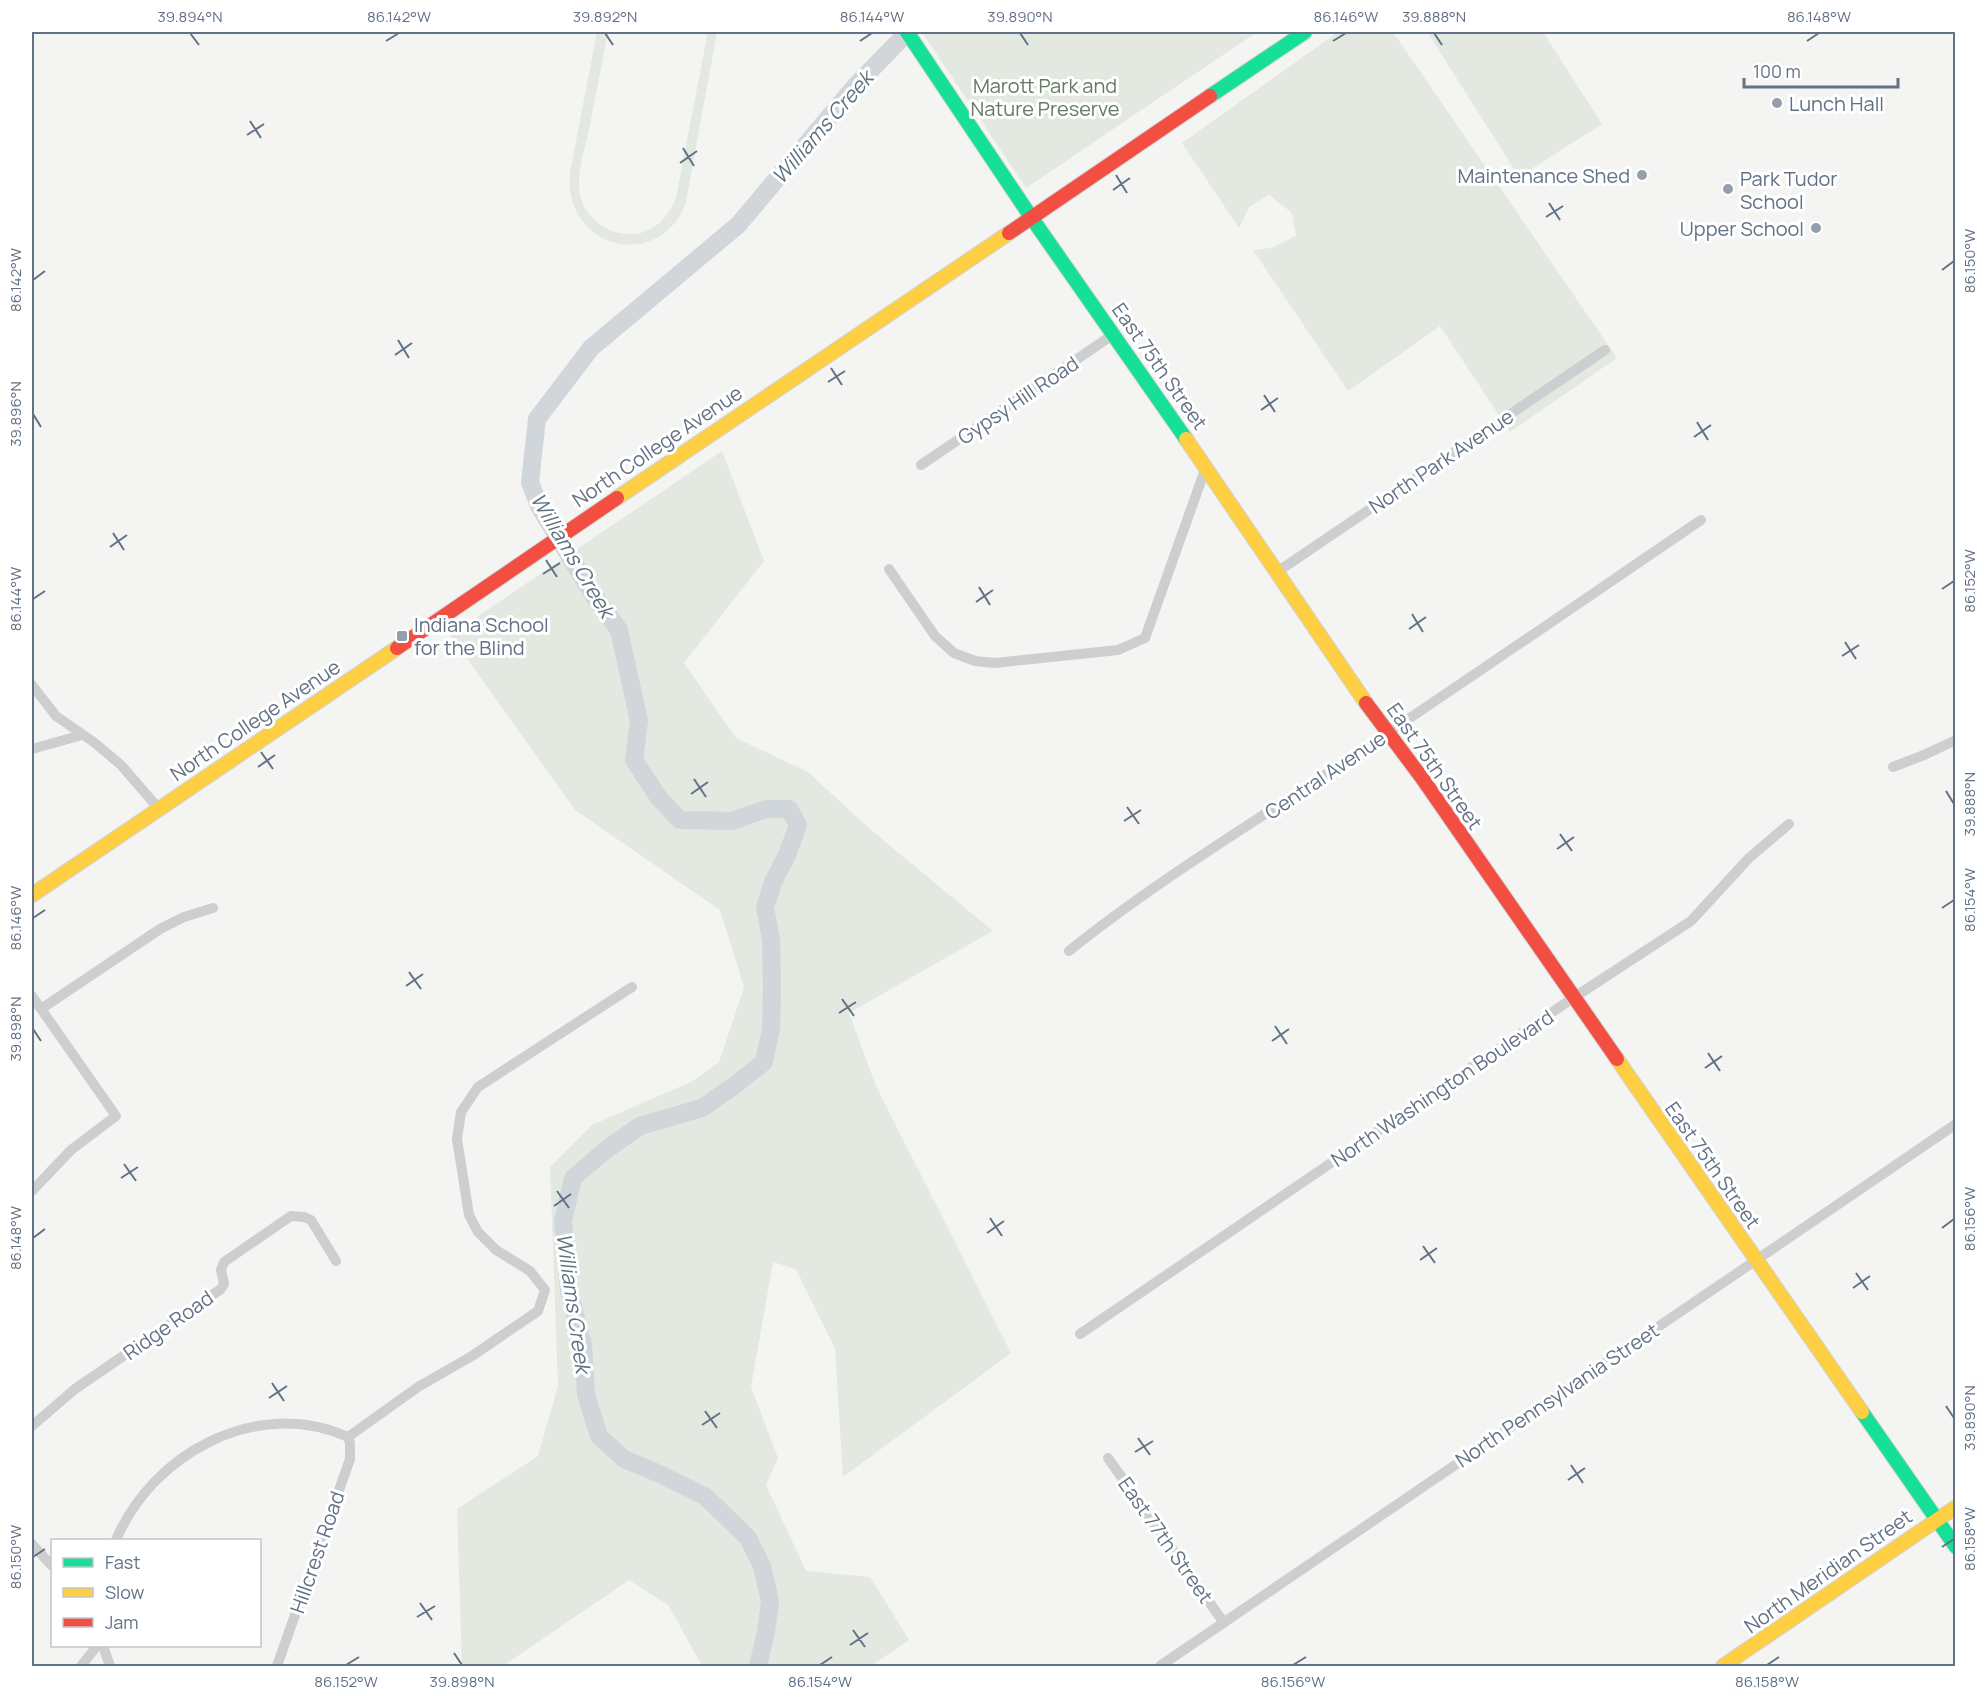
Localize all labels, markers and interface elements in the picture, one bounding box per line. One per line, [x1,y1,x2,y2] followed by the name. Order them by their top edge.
[158,6,222,27] text: 39.894°N
[367,6,431,27] text: 86.142°W
[573,6,637,27] text: 39.892°N
[840,6,904,27] text: 86.144°W
[987,6,1053,27] text: 39.890°N
[1314,6,1378,27] text: 86.146°W
[1402,6,1466,27] text: 39.888°N
[1787,6,1851,27] text: 86.148°W
[1744,51,1898,89] scale bar
[1753,59,1801,83] text: 100 m
[765,63,880,189] water label: Williams Creek
[970,72,1120,122] park label: Marott Park and Nature Preserve
[1789,90,1884,117] place label: Lunch Hall
[1770,96,1784,110] marker: Lunch Hall
[1458,162,1630,189] place label: Maintenance Shed
[1740,165,1838,215] place label: Park Tudor School
[1635,168,1649,182] marker: Maintenance Shed
[1721,182,1735,196] marker: Park Tudor School
[1680,215,1804,242] place label: Upper School
[1809,221,1823,235] marker: Upper School
[1959,229,1980,293] text: 86.150°W
[5,248,26,312] text: 86.142°W
[1106,297,1214,435] street label: East 75th Street
[952,350,1084,450] street label: Gypsy Hill Road
[567,379,747,513] street label: North College Avenue
[5,381,26,447] text: 39.896°N
[1363,403,1519,519] street label: North Park Avenue
[525,487,623,625] water label: Williams Creek
[1959,549,1980,613] text: 86.152°W
[5,567,26,631] text: 86.144°W
[414,611,549,661] place label: Indiana School for the Blind
[395,629,409,643] marker: Indiana School for the Blind
[165,653,345,787] street label: North College Avenue
[1381,697,1489,835] street label: East 75th Street
[1259,724,1391,826] street label: Central Avenue
[1959,772,1980,836] text: 39.888°N
[1959,868,1980,932] text: 86.154°W
[5,886,26,950] text: 86.146°W
[5,997,26,1061] text: 39.898°N
[1325,1003,1559,1173] street label: North Washington Boulevard
[1659,1096,1767,1234] street label: East 75th Street
[1959,1187,1980,1251] text: 86.156°W
[5,1206,26,1270] text: 86.148°W
[550,1231,598,1377] water label: Williams Creek
[118,1284,218,1366] street label: Ridge Road
[1450,1317,1664,1473] street label: North Pennsylvania Street
[1959,1385,1980,1451] text: 39.890°N
[1112,1472,1220,1608] street label: East 77th Street
[283,1487,351,1617] street label: Hillcrest Road
[1739,1503,1917,1639] street label: North Meridian Street
[1959,1507,1980,1571] text: 86.158°W
[5,1525,26,1589] text: 86.150°W
[51,1539,261,1647] legend
[105,1550,140,1574] text: Fast
[105,1580,145,1604] text: Slow
[105,1610,139,1634] text: Jam
[314,1671,378,1692] text: 86.152°W
[430,1671,494,1692] text: 39.898°N
[788,1671,852,1692] text: 86.154°W
[1261,1671,1325,1692] text: 86.156°W
[1735,1671,1799,1692] text: 86.158°W

